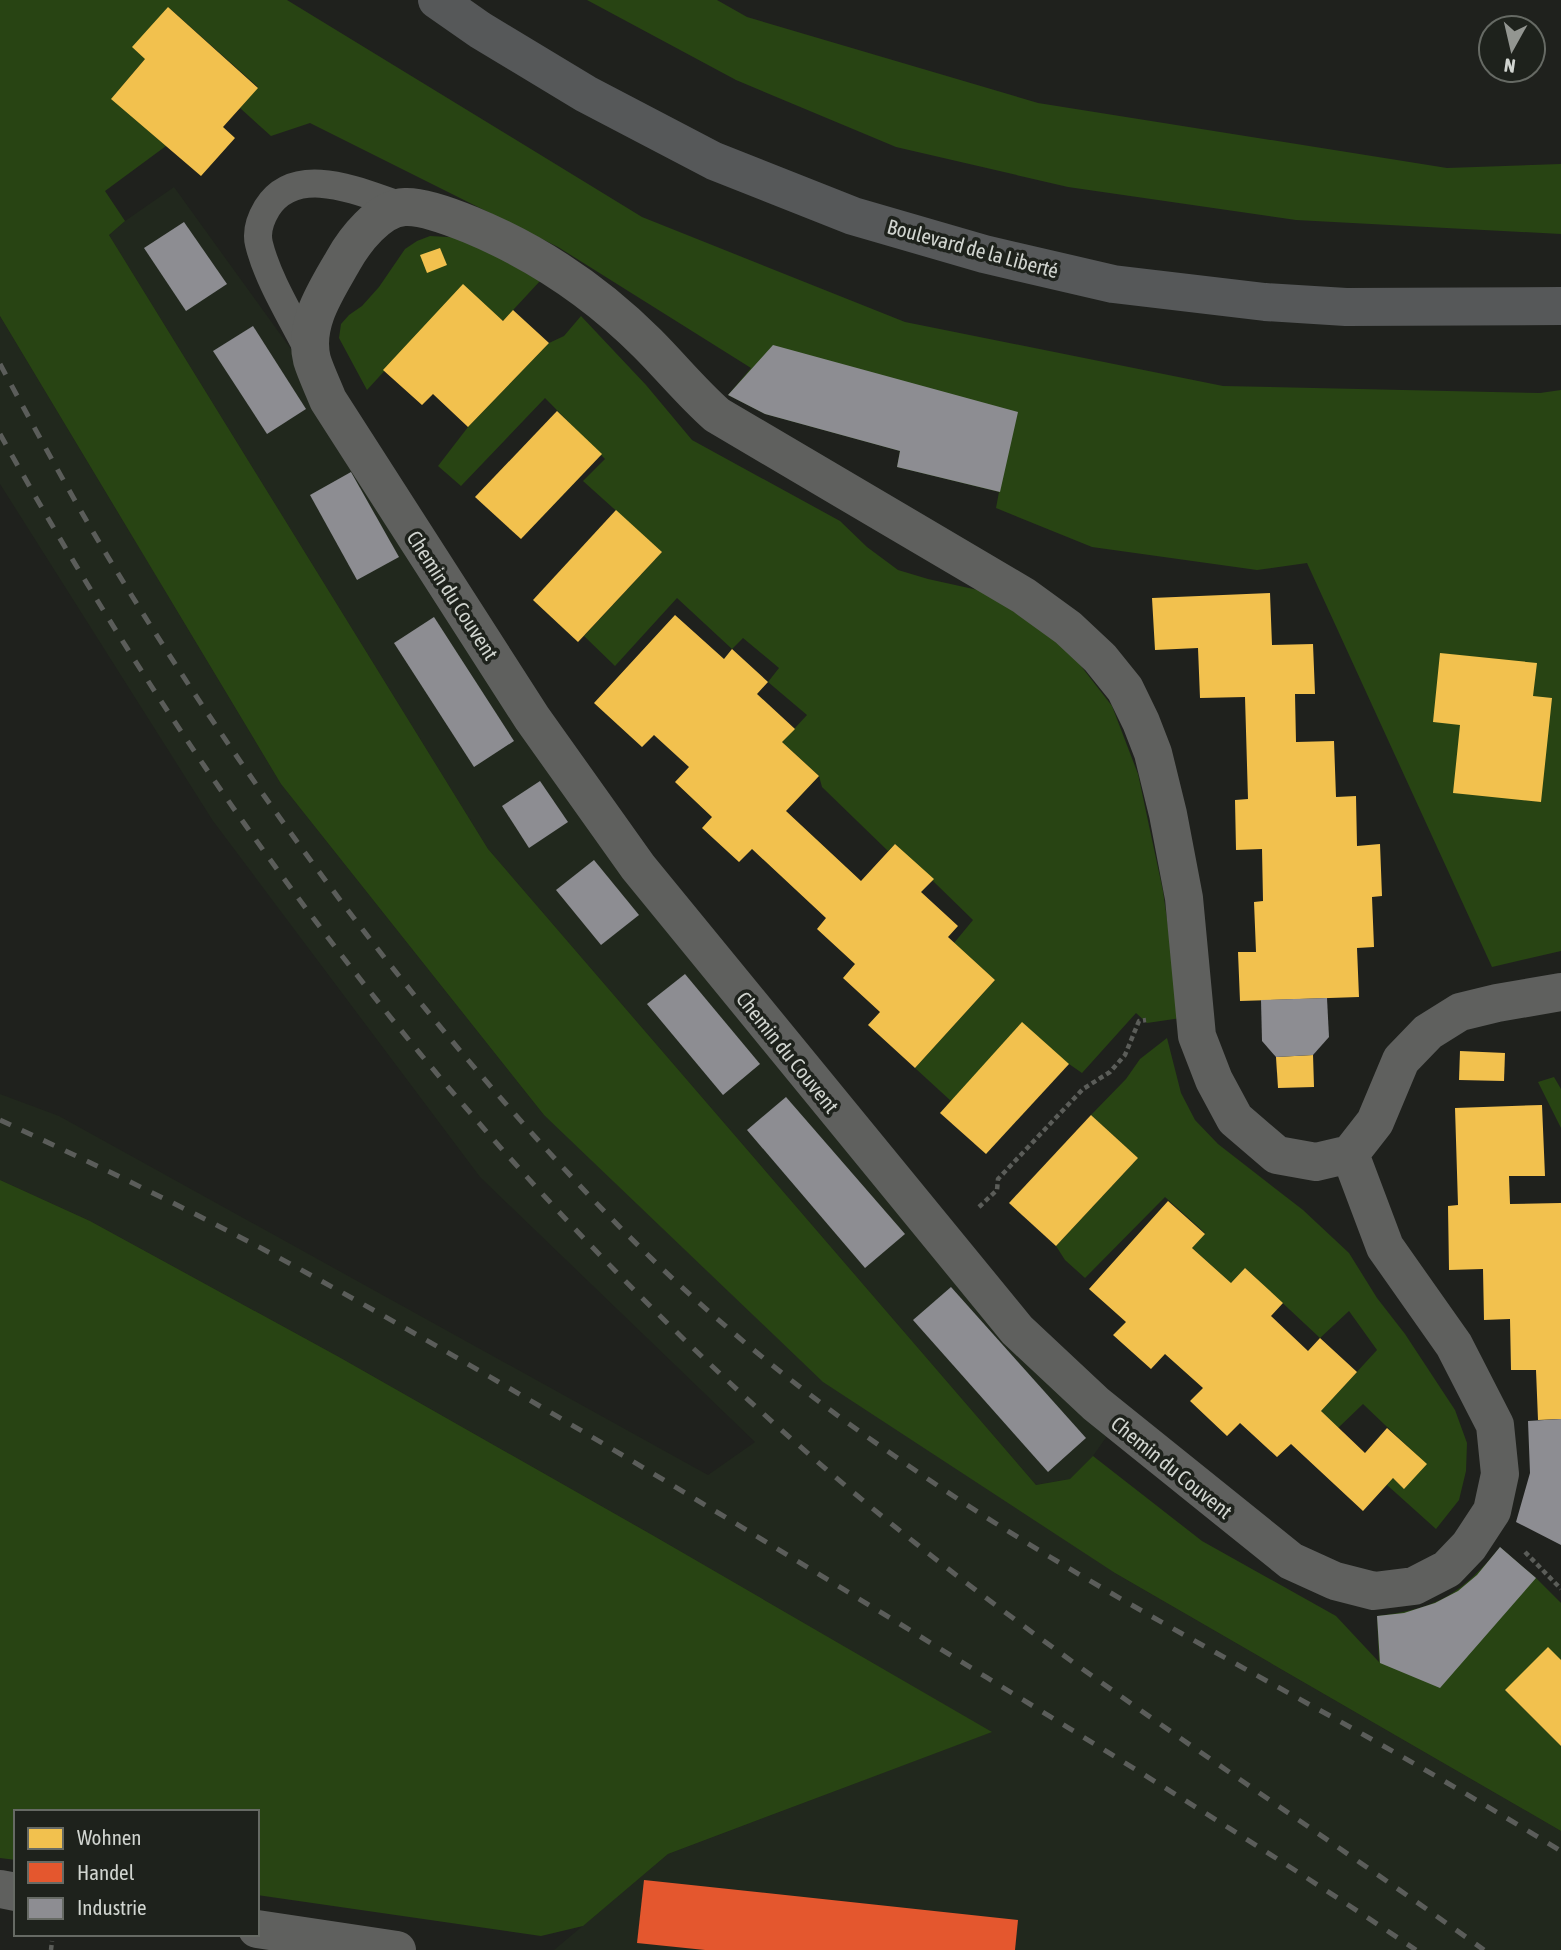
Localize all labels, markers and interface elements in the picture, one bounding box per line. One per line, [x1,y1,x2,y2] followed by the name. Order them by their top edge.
[1477,14,1547,84] north arrow
[1503,54,1517,78] text: N
[885,214,1061,282] street label: Boulevard de la Liberté
[402,526,504,664] street label: Chemin du Couvent
[732,987,844,1117] street label: Chemin du Couvent
[1107,1411,1237,1523] street label: Chemin du Couvent
[14,1810,259,1936] legend
[77,1825,142,1849] text: Wohnen
[77,1860,135,1884] text: Handel
[77,1895,147,1919] text: Industrie

